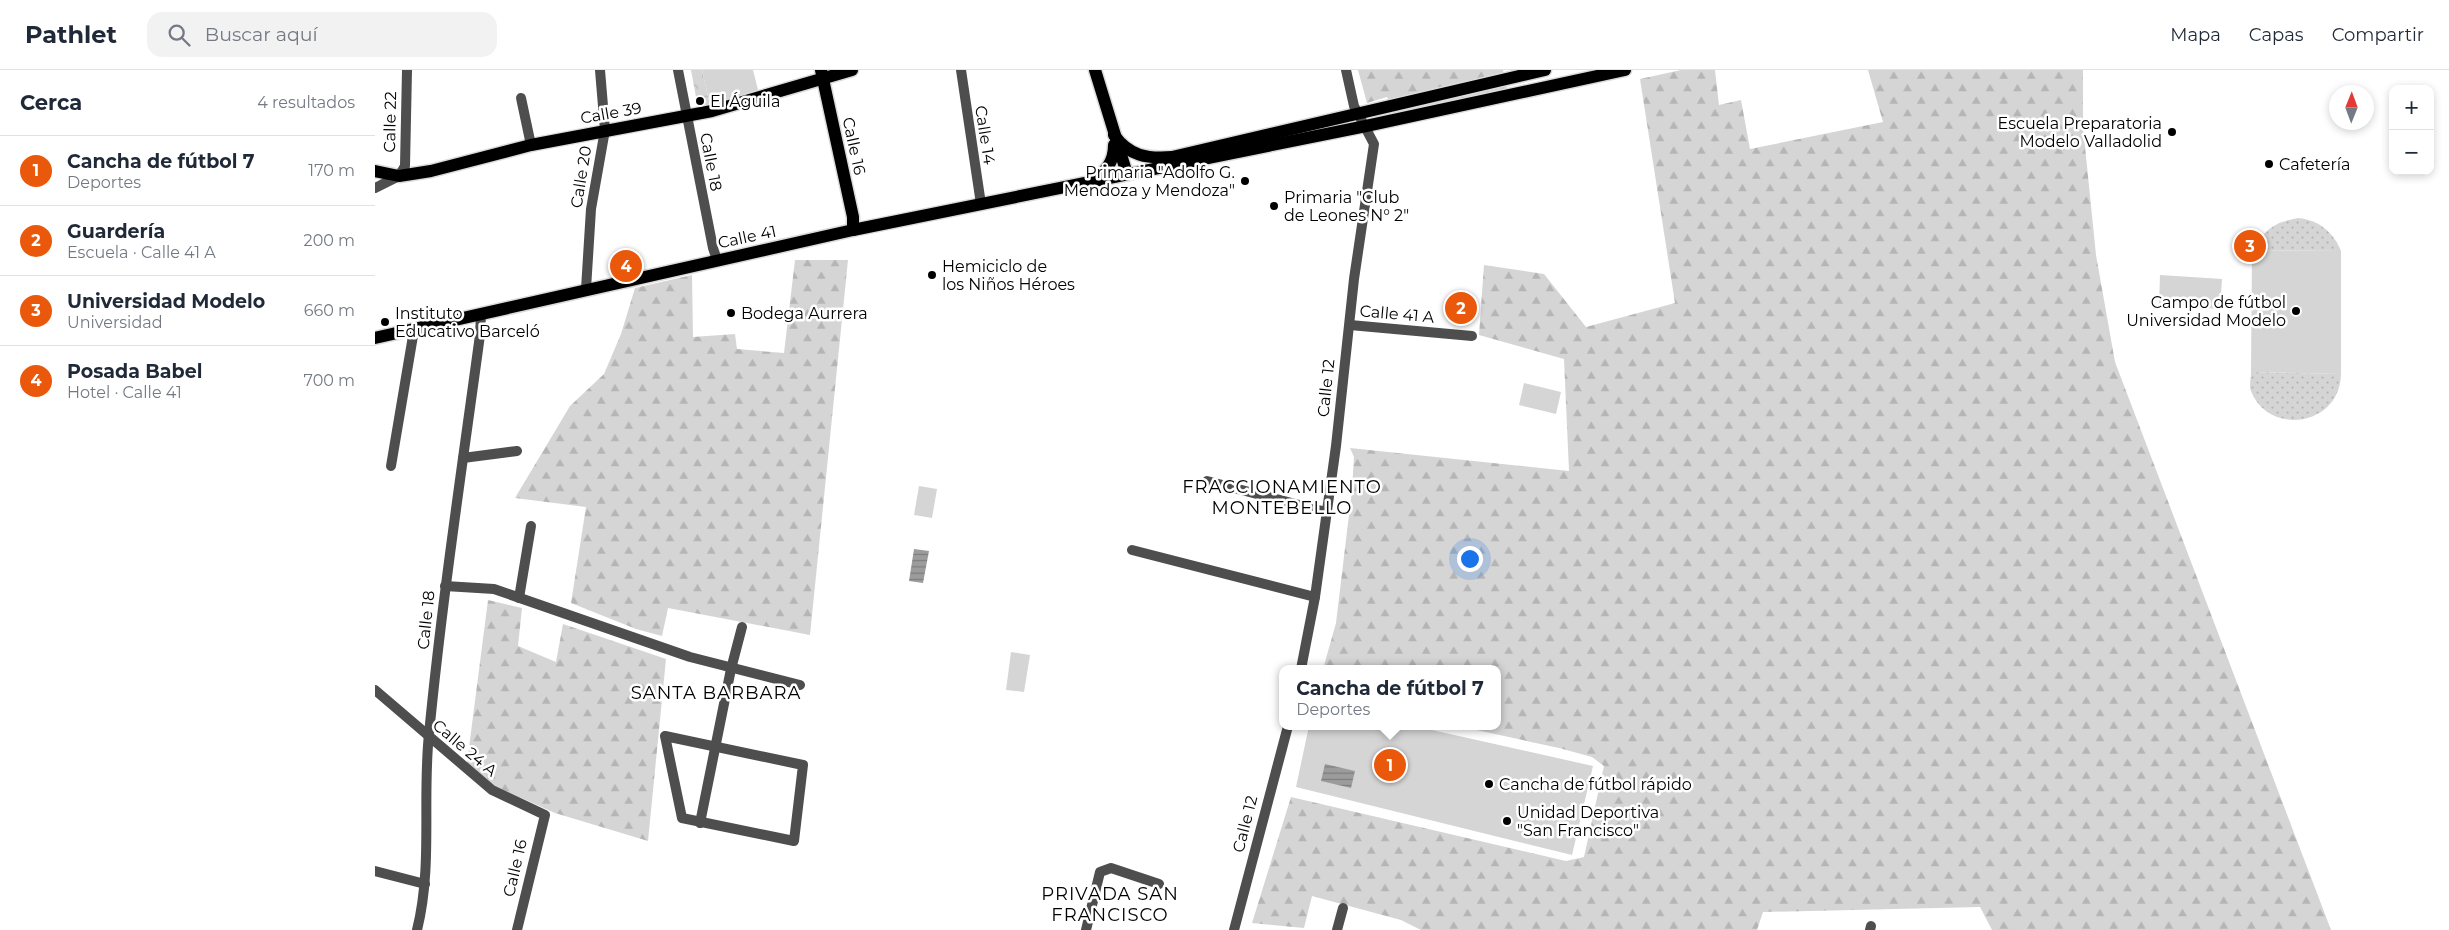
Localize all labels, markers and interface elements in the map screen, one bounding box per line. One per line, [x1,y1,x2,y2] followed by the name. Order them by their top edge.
[147,12,497,57] search box
[25,20,117,49] text: Pathlet
[165,21,193,49] icon: search
[205,23,318,46] text: Buscar aquí
[2170,24,2221,46] text: Mapa
[2249,24,2304,46] text: Capas
[2332,24,2424,46] text: Compartir
[2329,85,2374,130] north arrow
[2389,85,2434,175] map controls
[2389,85,2434,130] button: +
[20,90,82,115] text: Cerca
[380,91,400,153] street label: Calle 22
[710,92,780,111] place label: El Águila
[257,93,355,112] text: 4 resultados
[694,95,706,107] marker: El Águila
[579,98,643,128] street label: Calle 39
[971,104,999,166] street label: Calle 14
[1998,114,2162,151] place label: Escuela Preparatoria Modelo Valladolid
[839,115,869,177] street label: Calle 16
[2166,126,2178,138] marker: Escuela Preparatoria Modelo Valladolid
[2389,130,2434,175] button: −
[696,131,726,193] street label: Calle 18
[567,145,595,209] street label: Calle 20
[67,150,255,173] text: Cancha de fútbol 7
[2279,155,2351,174] place label: Cafetería
[2263,158,2275,170] marker: Cafetería
[33,161,39,180] text: 1
[308,161,355,180] text: 170 m
[1064,163,1235,200] place label: Primaria "Adolfo G. Mendoza y Mendoza"
[67,173,141,192] text: Deportes
[1239,175,1251,187] marker: Primaria "Adolfo G. Mendoza y Mendoza"
[1284,188,1409,225] place label: Primaria "Club de Leones N° 2"
[1268,200,1280,212] marker: Primaria "Club de Leones N° 2"
[67,220,165,243] text: Guardería
[716,222,778,252] street label: Calle 41
[2234,227,2266,265] pin: 3
[31,231,41,250] text: 2
[304,231,355,250] text: 200 m
[67,243,216,262] text: Escuela · Calle 41 A
[610,247,642,285] pin: 4
[942,257,1075,294] place label: Hemiciclo de los Niños Héroes
[926,269,938,281] marker: Hemiciclo de los Niños Héroes
[1445,289,1477,327] pin: 2
[67,290,265,313] text: Universidad Modelo
[2126,293,2286,330] place label: Campo de fútbol Universidad Modelo
[31,301,41,320] text: 3
[304,301,355,320] text: 660 m
[1359,301,1436,327] street label: Calle 41 A
[395,304,540,341] place label: Instituto Educativo Barceló
[741,304,868,323] place label: Bodega Aurrera
[2290,305,2302,317] marker: Campo de fútbol Universidad Modelo
[725,307,737,319] marker: Bodega Aurrera
[67,313,163,332] text: Universidad
[379,316,391,328] marker: Instituto Educativo Barceló
[1314,358,1338,418] street label: Calle 12
[67,360,202,383] text: Posada Babel
[30,371,42,390] text: 4
[304,371,355,390] text: 700 m
[67,383,182,402] text: Hotel · Calle 41
[1182,476,1382,519] district label: FRACCIONAMIENTO MONTEBELLO
[1457,546,1483,572] your location
[413,590,439,650] street label: Calle 18
[1279,665,1501,730] popup
[1296,677,1484,700] text: Cancha de fútbol 7
[631,682,801,704] district label: SANTA BARBARA
[1296,700,1370,719] text: Deportes
[429,716,501,781] street label: Calle 24 A
[1374,746,1406,784] pin: 1
[1499,775,1692,794] place label: Cancha de fútbol rápido
[1483,778,1495,790] marker: Cancha de fútbol rápido
[1229,794,1261,854] street label: Calle 12
[1517,803,1659,840] place label: Unidad Deportiva "San Francisco"
[1501,815,1513,827] marker: Unidad Deportiva "San Francisco"
[499,837,531,899] street label: Calle 16
[1041,883,1179,926] district label: PRIVADA SAN FRANCISCO

